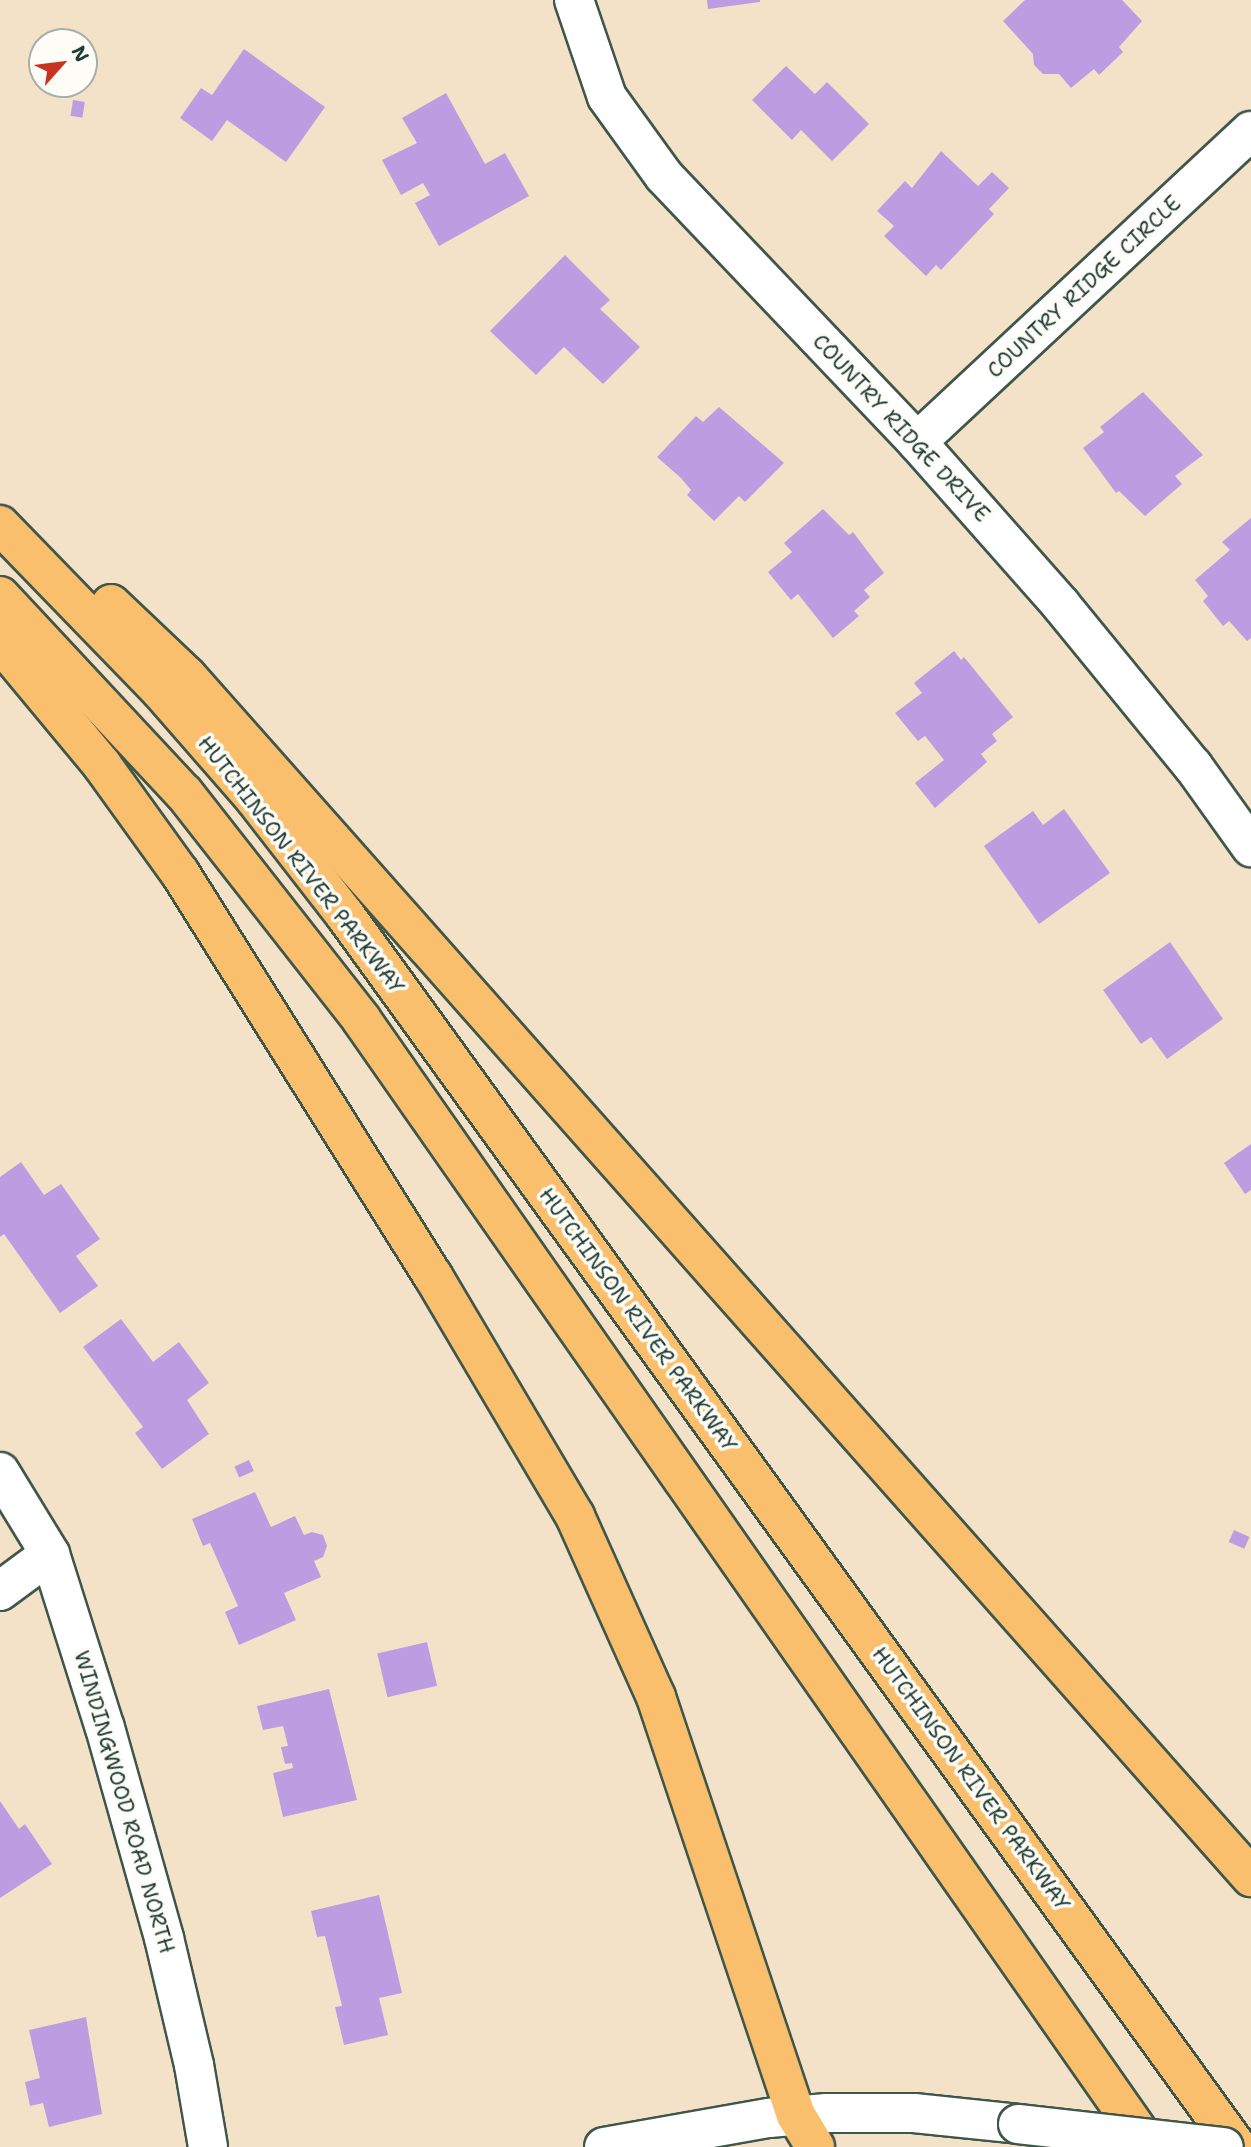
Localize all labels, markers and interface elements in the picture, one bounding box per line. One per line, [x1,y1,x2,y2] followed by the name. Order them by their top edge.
[28,28,98,98] north arrow
[66,41,95,66] text: N
[982,191,1186,383] street label: COUNTRY RIDGE CIRCLE
[807,329,995,527] street label: COUNTRY RIDGE DRIVE
[192,731,410,999] street label: HUTCHINSON RIVER PARKWAY
[534,1183,742,1457] street label: HUTCHINSON RIVER PARKWAY
[867,1642,1075,1916] street label: HUTCHINSON RIVER PARKWAY
[69,1648,179,1956] street label: WINDINGWOOD ROAD NORTH

